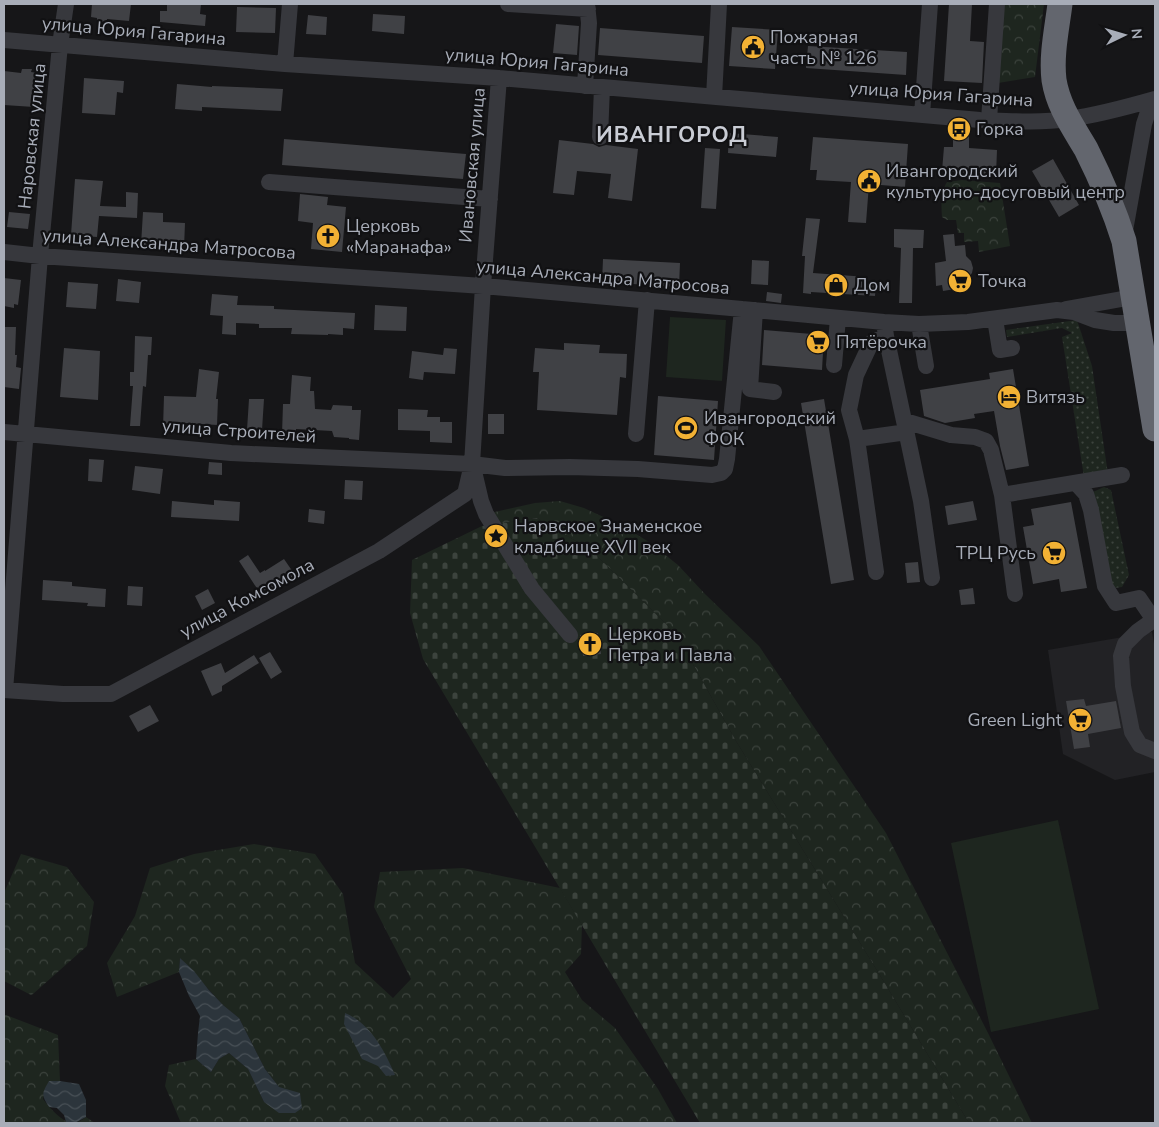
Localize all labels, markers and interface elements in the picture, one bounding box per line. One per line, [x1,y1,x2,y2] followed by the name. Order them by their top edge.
[1099,10,1149,60] north arrow
[41,11,227,51] street label: улица Юрия Гагарина
[770,25,877,70] place label: Пожарная часть № 126
[1127,28,1146,40] text: N
[740,34,766,60] public building icon: Пожарная часть № 126
[444,42,630,82] street label: улица Юрия Гагарина
[12,62,52,210] street label: Наровская улица
[848,76,1034,112] street label: улица Юрия Гагарина
[453,86,491,244] street label: Ивановская улица
[946,116,972,142] bus stop icon: Горка
[976,117,1024,141] place label: Горка
[596,120,748,150] district label: ИВАНГОРОД
[886,159,1125,204] place label: Ивангородский культурно-досуговый центр
[856,168,882,194] public building icon: Ивангородский культурно-досуговый центр
[346,214,452,259] place label: Церковь «Маранафа»
[41,223,297,265] street label: улица Александра Матросова
[315,223,341,249] church icon: Церковь «Маранафа»
[475,254,731,300] street label: улица Александра Матросова
[947,268,973,294] supermarket icon: Точка
[978,269,1027,293] place label: Точка
[823,272,849,298] shop icon: Дом
[854,273,890,297] place label: Дом
[805,329,831,355] supermarket icon: Пятёрочка
[836,330,927,354] place label: Пятёрочка
[996,384,1022,410] hotel icon: Витязь
[1026,385,1085,409] place label: Витязь
[704,406,836,451] place label: Ивангородский ФОК
[161,414,317,448] street label: улица Строителей
[673,415,699,441] sports icon: Ивангородский ФОК
[514,514,702,559] place label: Нарвское Знаменское кладбище XVII век
[483,523,509,549] place icon: Нарвское Знаменское кладбище XVII век
[1041,540,1067,566] supermarket icon: ТРЦ Русь
[956,541,1036,565] place label: ТРЦ Русь
[176,552,318,644] street label: улица Комсомола
[608,622,733,667] place label: Церковь Петра и Павла
[577,631,603,657] church icon: Церковь Петра и Павла
[1067,707,1093,733] supermarket icon: Green Light
[968,708,1063,732] place label: Green Light

